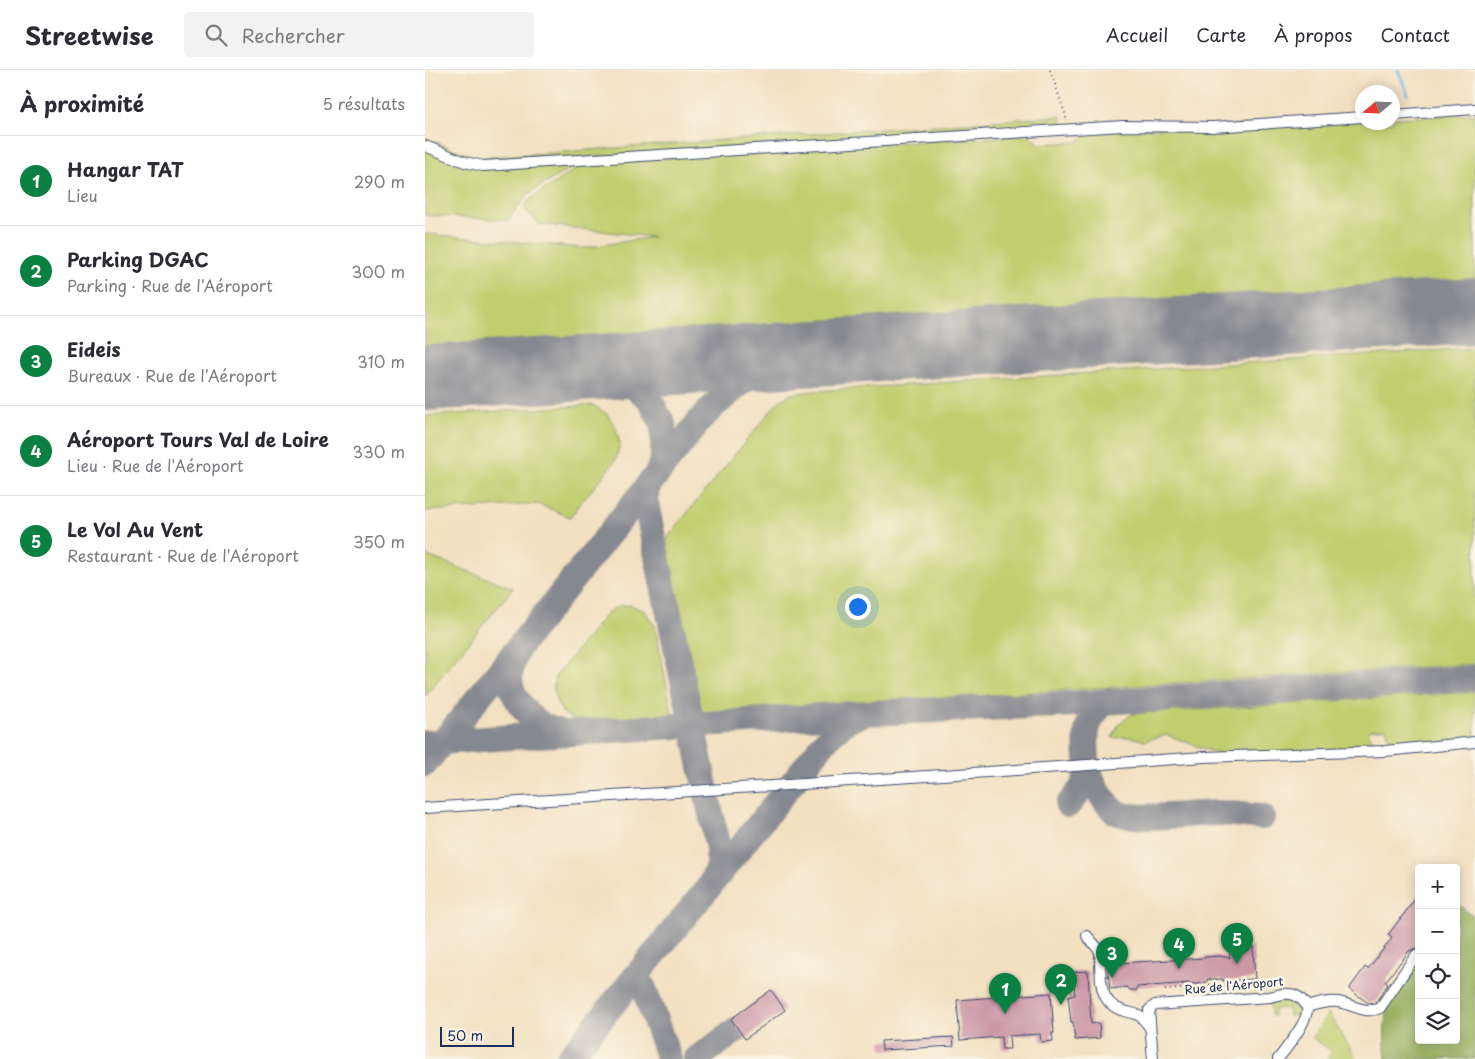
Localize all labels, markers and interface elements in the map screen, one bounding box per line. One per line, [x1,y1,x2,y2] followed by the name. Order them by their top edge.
[184,12,534,57] search box
[25,17,154,53] text: Streetwise
[202,21,230,49] icon: search
[242,21,345,49] text: Rechercher
[1106,21,1168,48] text: Accueil
[1196,21,1246,48] text: Carte
[1274,21,1352,48] text: À propos
[1380,21,1450,48] text: Contact
[1355,85,1400,130] north arrow
[20,87,144,119] text: À proximité
[322,91,405,115] text: 5 résultats
[67,155,184,183] text: Hangar TAT
[32,169,40,193] text: 1
[354,169,405,193] text: 290 m
[67,183,98,207] text: Lieu
[67,245,209,273] text: Parking DGAC
[30,259,42,283] text: 2
[351,259,405,283] text: 300 m
[67,273,273,297] text: Parking · Rue de l'Aéroport
[67,335,121,363] text: Eideis
[31,349,41,373] text: 3
[357,349,405,373] text: 310 m
[67,363,277,387] text: Bureaux · Rue de l'Aéroport
[67,425,329,453] text: Aéroport Tours Val de Loire
[31,439,41,463] text: 4
[352,439,405,463] text: 330 m
[67,453,243,477] text: Lieu · Rue de l'Aéroport
[67,515,203,543] text: Le Vol Au Vent
[31,529,41,553] text: 5
[353,529,405,553] text: 350 m
[67,543,299,567] text: Restaurant · Rue de l'Aéroport
[845,594,871,620] your location
[1415,864,1460,1044] map controls
[1415,864,1460,909] button: +
[1415,909,1460,954] button: −
[1221,923,1253,964] pin: 5
[1163,928,1195,969] pin: 4
[1096,937,1128,978] pin: 3
[1415,954,1460,999] button: locate
[1045,964,1077,1005] pin: 2
[1184,972,1284,998] street label: Rue de l'Aéroport
[989,973,1021,1014] pin: 1
[1415,999,1460,1044] button: layers
[440,1024,514,1047] scale bar
[447,1025,483,1046] text: 50 m

